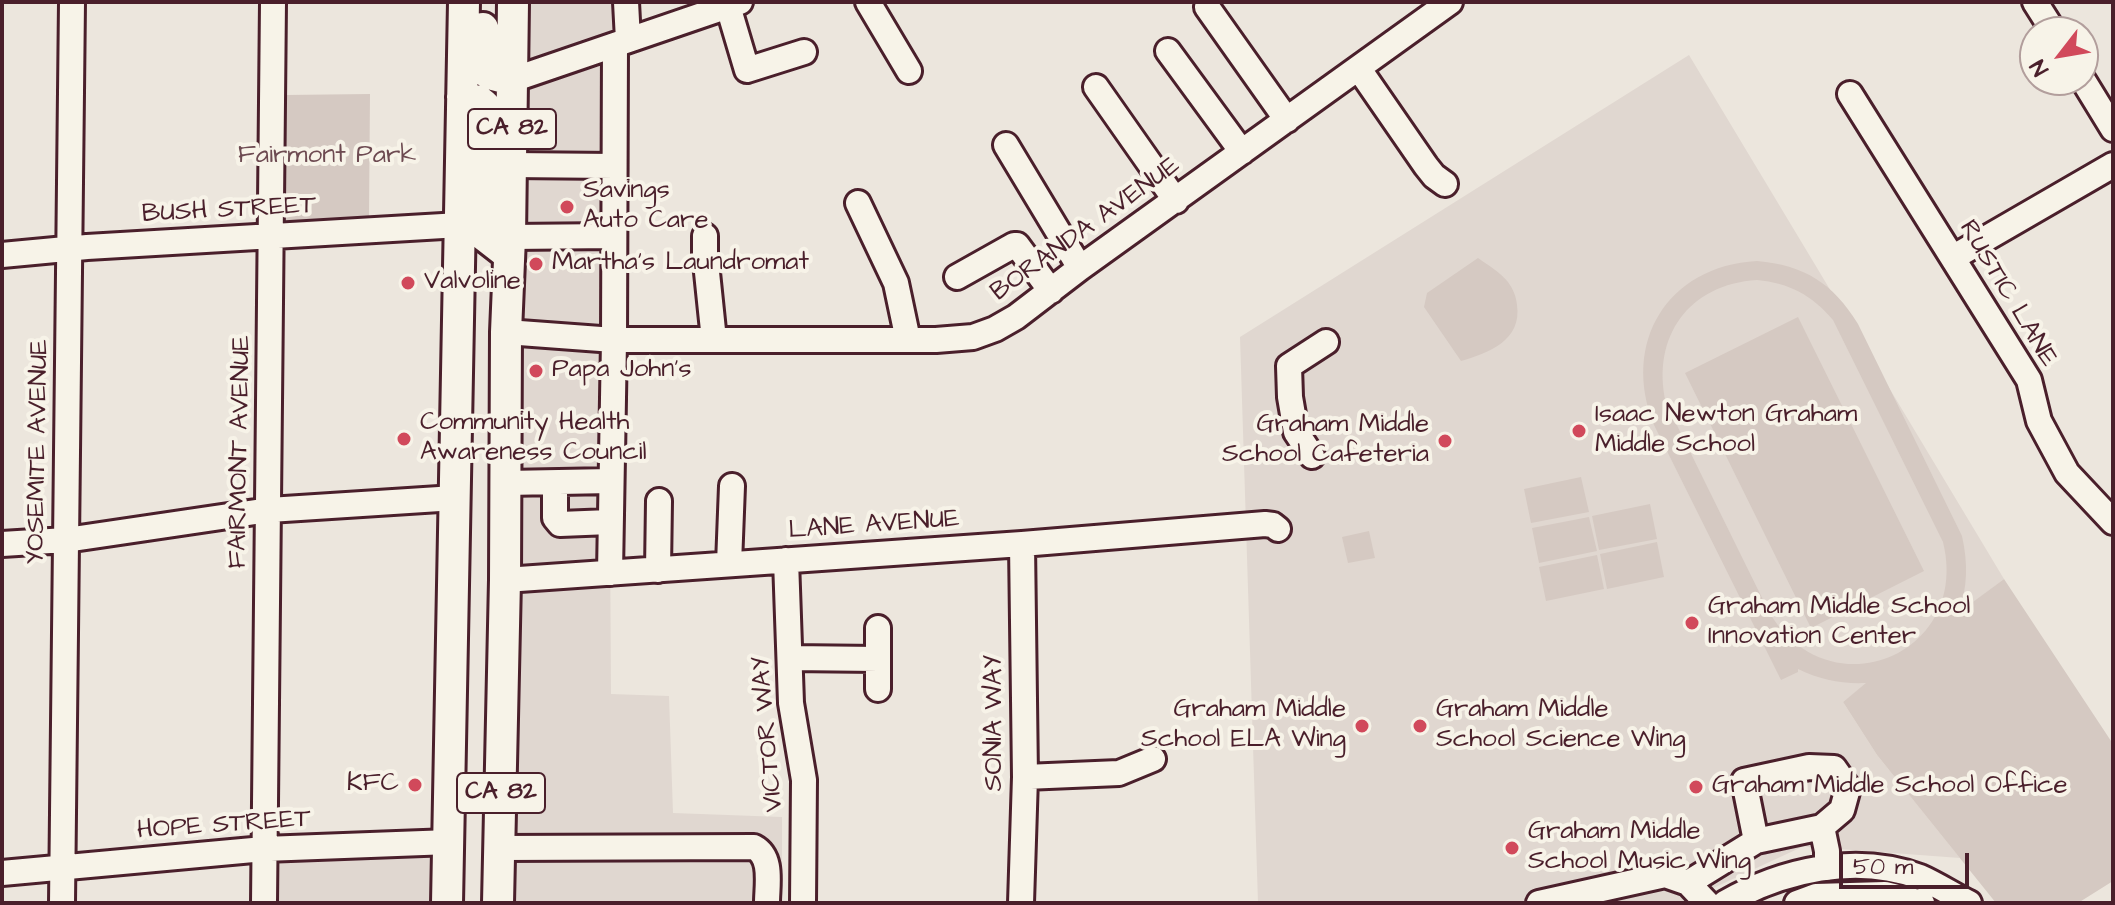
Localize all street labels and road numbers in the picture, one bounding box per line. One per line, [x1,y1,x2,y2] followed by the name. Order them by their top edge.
[468,109,556,149] road number: CA 82
[985,151,1187,309] street label: BORANDA AVENUE
[141,191,317,231] street label: BUSH STREET
[1951,215,2063,373] street label: RUSTIC LANE
[223,335,259,569] street label: FAIRMONT AVENUE
[21,339,57,565] street label: YOSEMITE AVENUE
[787,504,961,548] street label: LANE AVENUE
[747,655,791,813] street label: VICTOR WAY
[980,655,1012,791] street label: SONIA WAY
[457,773,545,813] road number: CA 82
[136,804,312,848] street label: HOPE STREET

